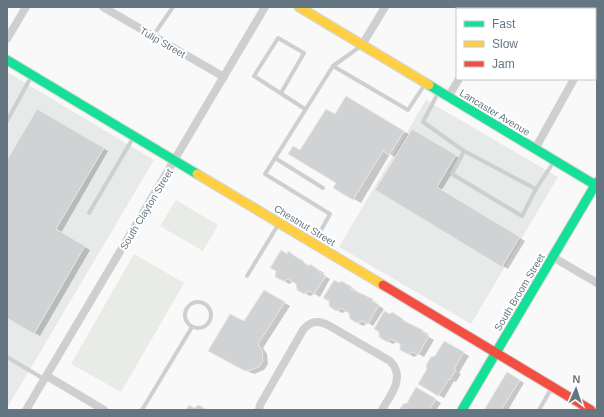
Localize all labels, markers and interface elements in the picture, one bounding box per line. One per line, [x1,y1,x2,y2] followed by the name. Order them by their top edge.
[456,8,596,80] legend
[492,17,516,31] text: Fast
[138,25,188,60] street label: Tulip Street
[492,37,518,51] text: Slow
[492,57,515,71] text: Jam
[458,87,532,138] street label: Lancaster Avenue
[118,167,175,252] street label: South Clayton Street
[272,203,338,248] street label: Chestnut Street
[492,252,547,333] street label: South Broom Street
[556,369,596,409] north arrow
[572,373,581,385] text: N

